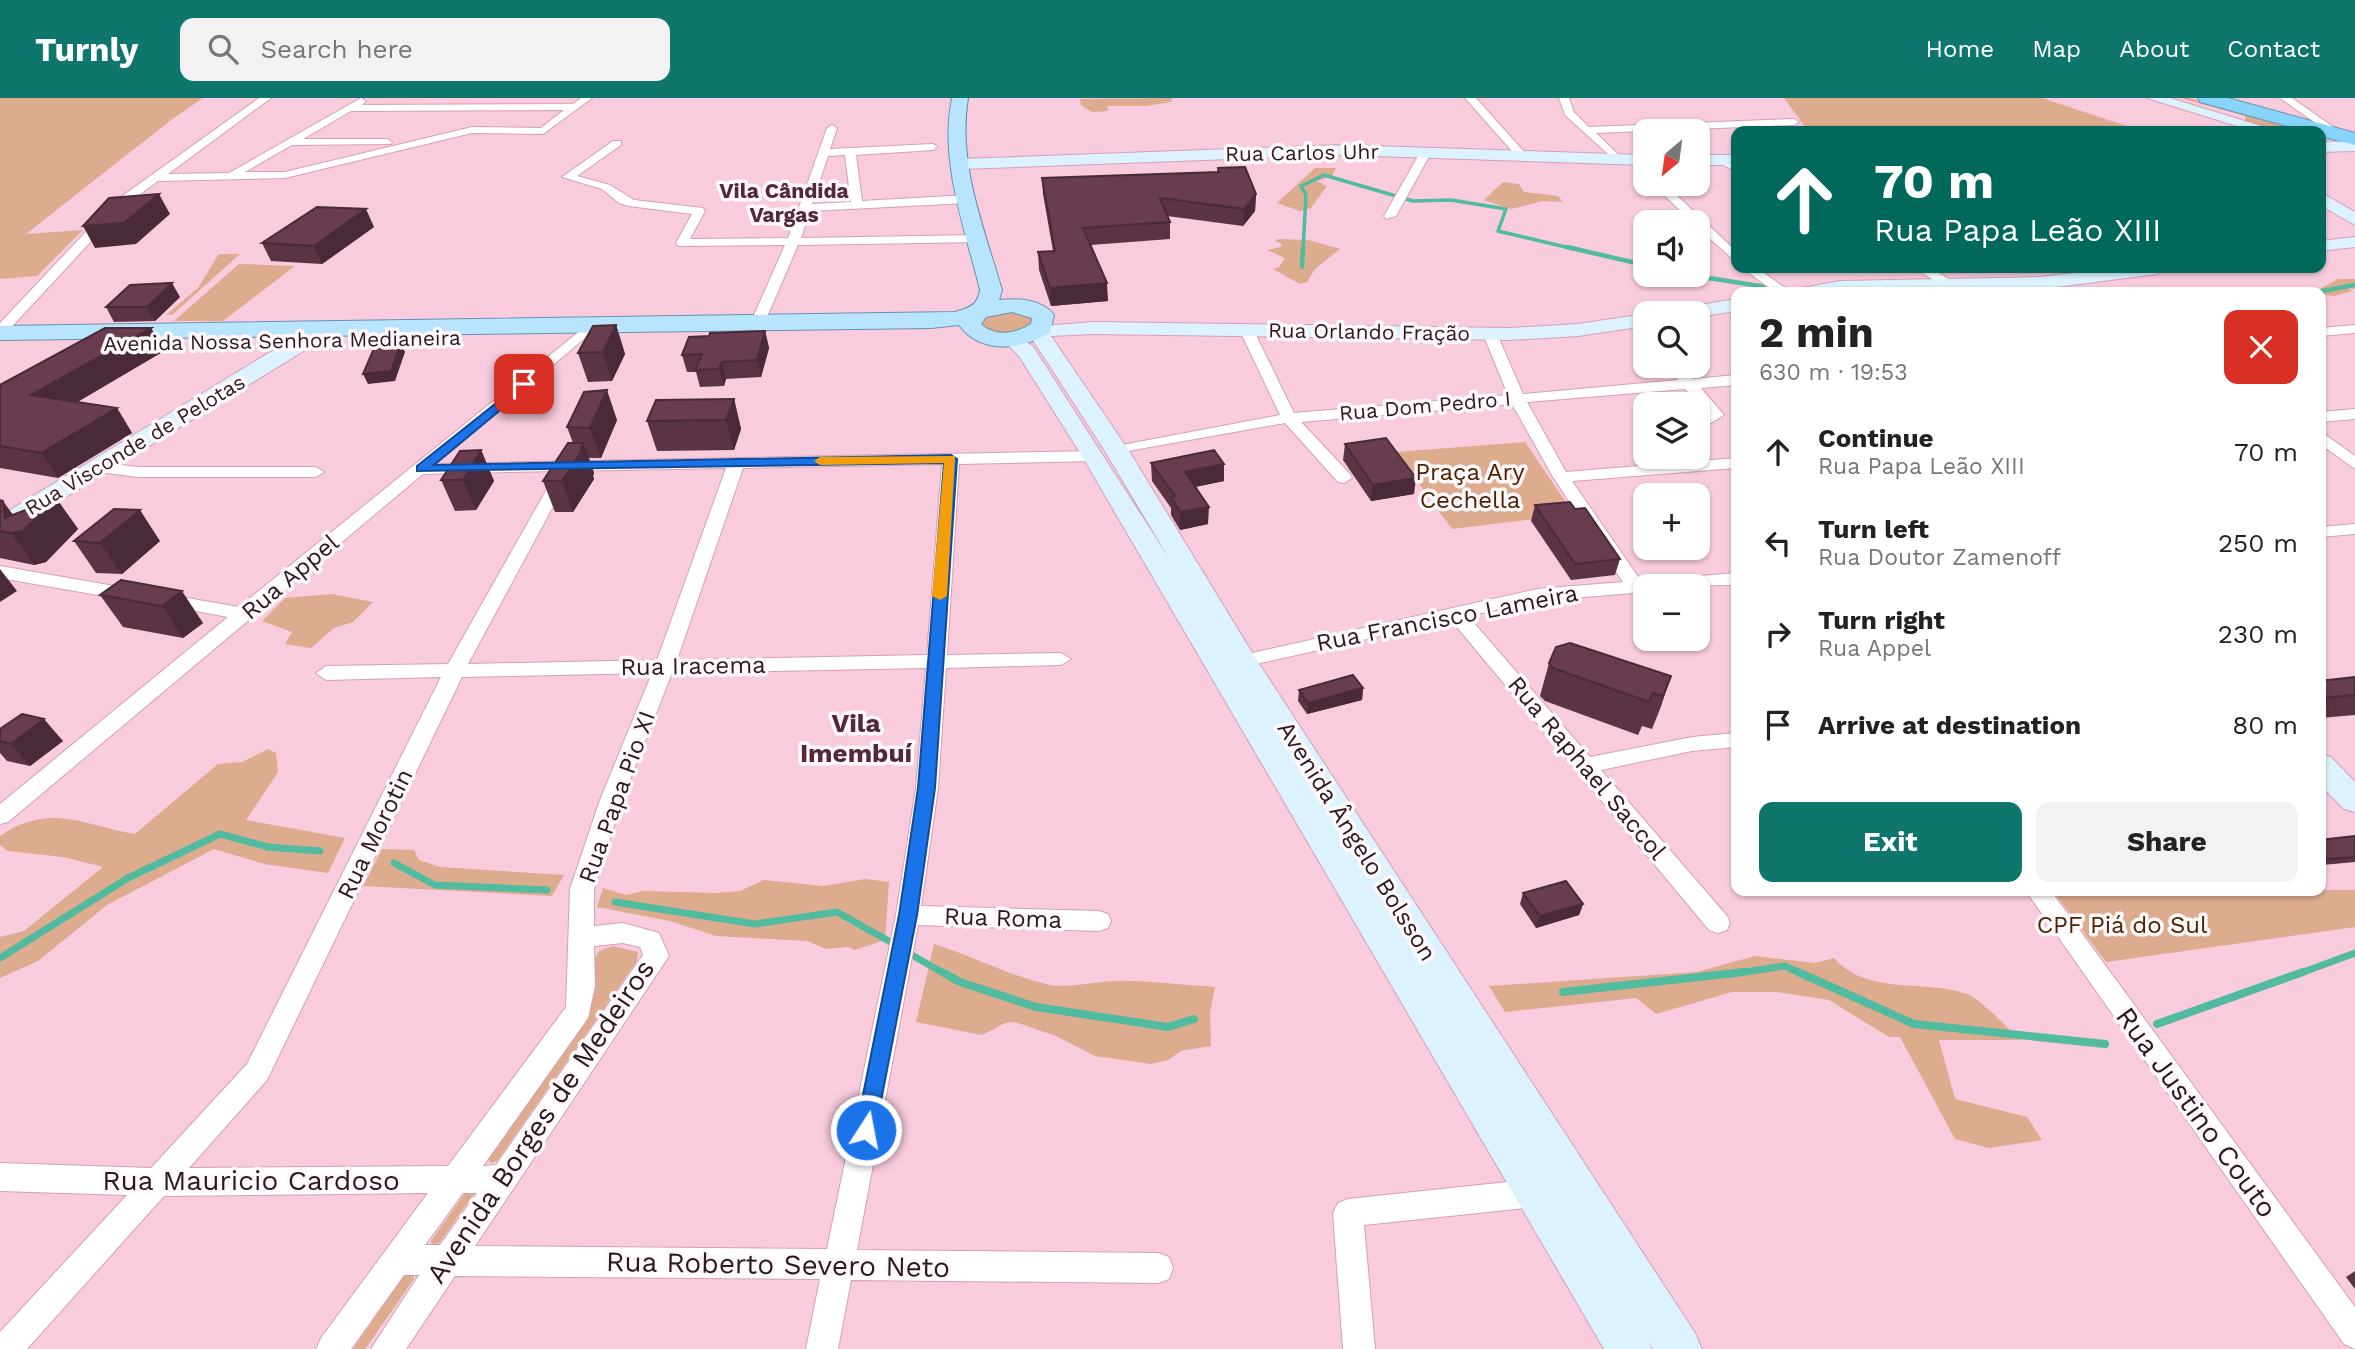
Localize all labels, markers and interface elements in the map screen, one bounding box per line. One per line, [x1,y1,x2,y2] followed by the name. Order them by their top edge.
[180,18,670,81] search box
[35,30,138,69] text: Turnly
[204,30,242,68] icon: search
[260,34,413,64] text: Search here
[1926,35,1994,63] text: Home
[2032,35,2081,63] text: Map
[2119,35,2189,63] text: About
[2227,35,2320,63] text: Contact
[1633,119,1710,196] north arrow
[1633,119,1710,651] map controls
[1225,139,1379,166] street label: Rua Carlos Uhr
[1874,152,1994,210] text: 70 m
[1759,154,1850,245] icon: ahead
[719,178,850,227] district label: Vila Cândida Vargas
[1633,210,1710,287] button: sound
[1874,211,2162,249] text: Rua Papa Leão XIII
[1633,301,1710,378] button: search
[1759,308,1874,357] text: 2 min
[2224,310,2298,384] button: close
[1268,317,1470,346] street label: Rua Orlando Fração
[103,325,461,356] street label: Avenida Nossa Senhora Medianeira
[494,354,554,414] pin
[1759,359,1908,386] text: 630 m · 19:53
[505,365,543,403] icon: arrive
[20,369,249,520] street label: Rua Visconde de Pelotas
[1338,386,1512,425] street label: Rua Dom Pedro I
[1633,392,1710,469] button: layers
[1818,423,1934,453] text: Continue
[1759,433,1797,471] icon: ahead
[2234,437,2298,467] text: 70 m
[1818,453,2025,480] text: Rua Papa Leão XIII
[1415,458,1525,514] park label: Praça Ary Cechella
[1633,483,1710,560] button: +
[1818,514,1929,544] text: Turn left
[1759,524,1797,562] icon: left
[236,528,345,626] street label: Rua Appel
[2218,528,2298,558] text: 250 m
[1818,544,2061,571] text: Rua Doutor Zamenoff
[1633,574,1710,651] button: −
[1314,579,1580,657] street label: Rua Francisco Lameira
[1818,605,1945,635] text: Turn right
[1759,615,1797,653] icon: right
[2218,619,2298,649] text: 230 m
[1818,635,1931,662] text: Rua Appel
[620,651,766,681] street label: Rua Iracema
[1502,671,1672,866] street label: Rua Raphael Saccol
[1759,706,1797,744] icon: arrive
[573,707,661,887] street label: Rua Papa Pio XI
[800,708,913,768] district label: Vila Imembuí
[1818,710,2081,740] text: Arrive at destination
[2232,710,2298,740] text: 80 m
[1272,716,1442,966] street label: Avenida Ângelo Bolsson
[331,764,419,904] street label: Rua Morotin
[1759,802,2022,882] button: Exit
[2036,802,2298,882] button: Share
[943,902,1063,934] street label: Rua Roma
[2037,911,2208,939] park label: CPF Piá do Sul
[420,953,661,1289] street label: Avenida Borges de Medeiros
[2109,1001,2284,1224] street label: Rua Justino Couto
[829,1093,903,1167] position arrow
[102,1164,400,1197] street label: Rua Mauricio Cardoso
[606,1245,950,1284] street label: Rua Roberto Severo Neto

